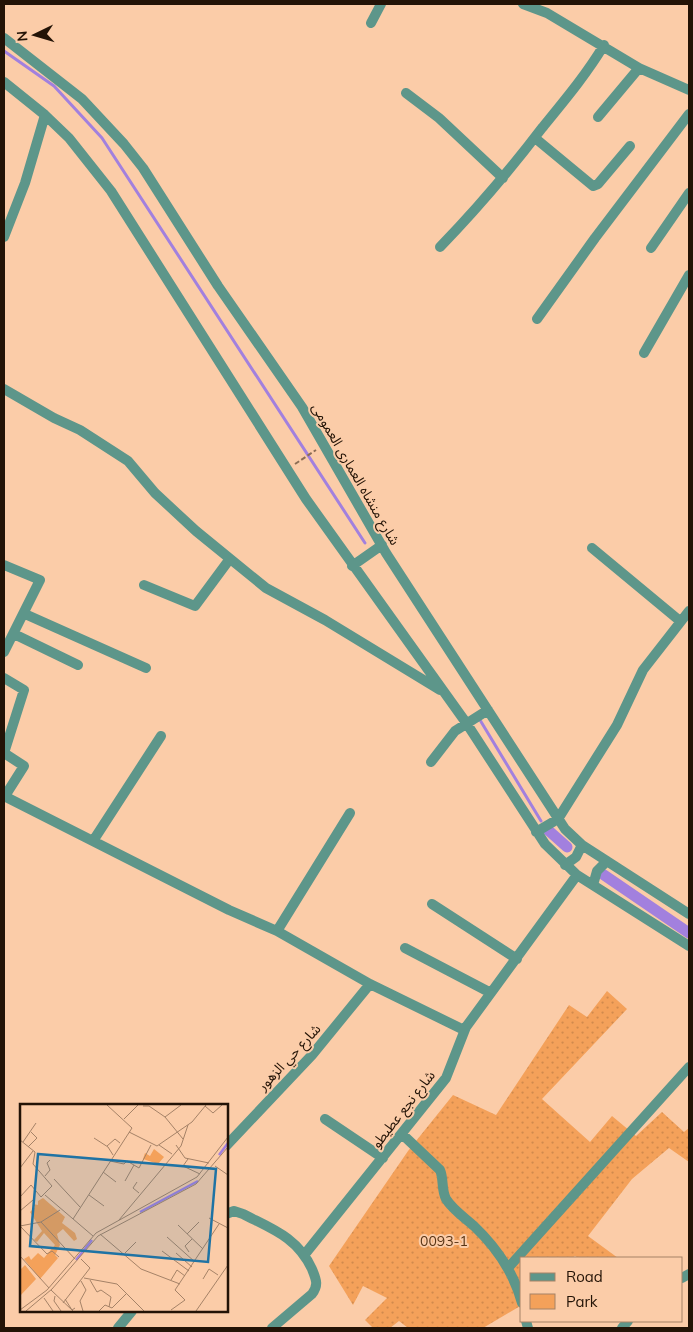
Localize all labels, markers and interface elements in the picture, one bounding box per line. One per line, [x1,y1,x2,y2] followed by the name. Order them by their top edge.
[10,10,60,60] north arrow
[13,30,31,42] text: N
[306,400,404,549] street label: شارع منشاه العمارى العمومى
[253,1020,326,1096] street label: شارع حي الزهور
[367,1067,440,1153] street label: شارع نجع عطيطو
[20,1104,228,1312] inset map
[420,1232,468,1250] park label: 0093-1
[520,1257,683,1322] legend
[566,1267,603,1286] text: Road
[566,1292,598,1311] text: Park

